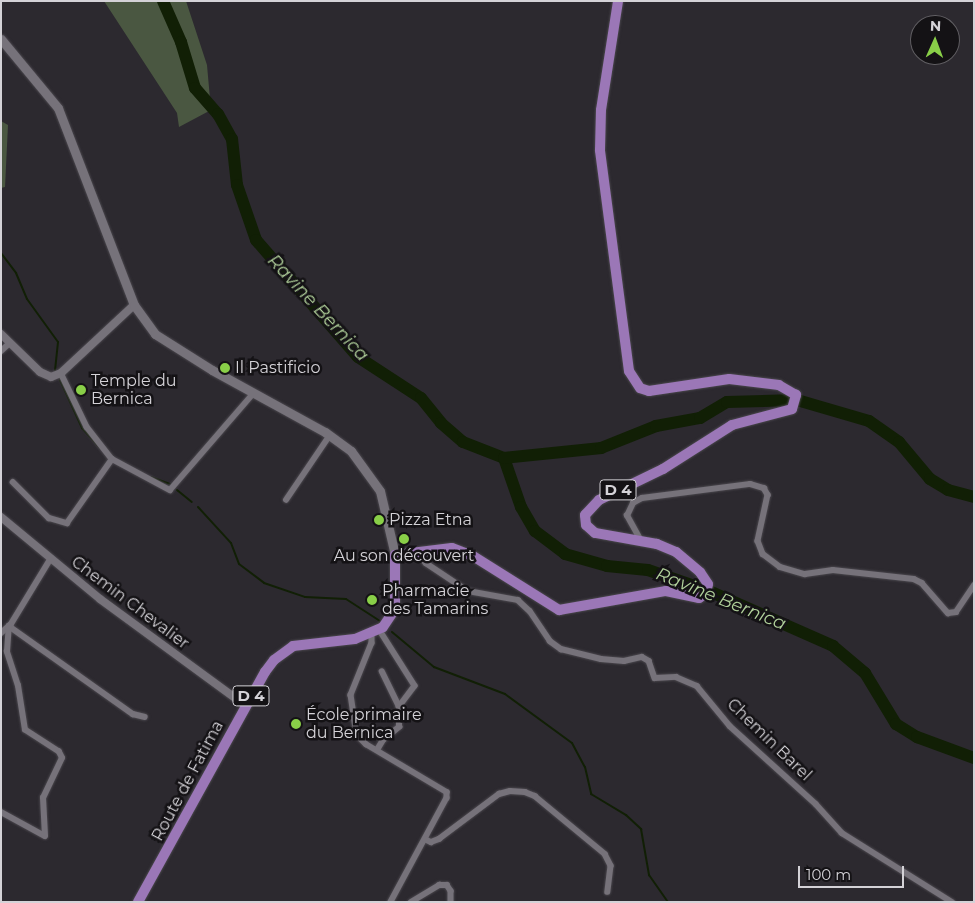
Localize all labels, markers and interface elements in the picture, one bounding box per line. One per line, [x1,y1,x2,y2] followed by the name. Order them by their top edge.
[910,15,960,65] north arrow
[930,17,941,35] text: N
[263,250,373,366] water label: Ravine Bernica
[235,358,320,378] place label: Il Pastificio
[219,362,231,374] marker: Il Pastificio
[91,371,177,409] place label: Temple du Bernica
[75,384,87,396] marker: Temple du Bernica
[599,478,637,502] road number: D 4
[389,510,472,530] place label: Pizza Etna
[373,514,385,526] marker: Pizza Etna
[398,533,410,545] marker: Au son découvert
[334,546,474,566] place label: Au son découvert
[67,553,193,653] street label: Chemin Chevalier
[653,563,789,635] water label: Ravine Bernica
[382,581,488,619] place label: Pharmacie des Tamarins
[366,594,378,606] marker: Pharmacie des Tamarins
[232,684,270,708] road number: D 4
[723,695,815,785] street label: Chemin Barel
[306,705,422,743] place label: École primaire du Bernica
[148,718,228,844] street label: Route de Fatima
[290,718,302,730] marker: École primaire du Bernica
[800,856,906,888] scale bar
[806,865,851,884] text: 100 m

